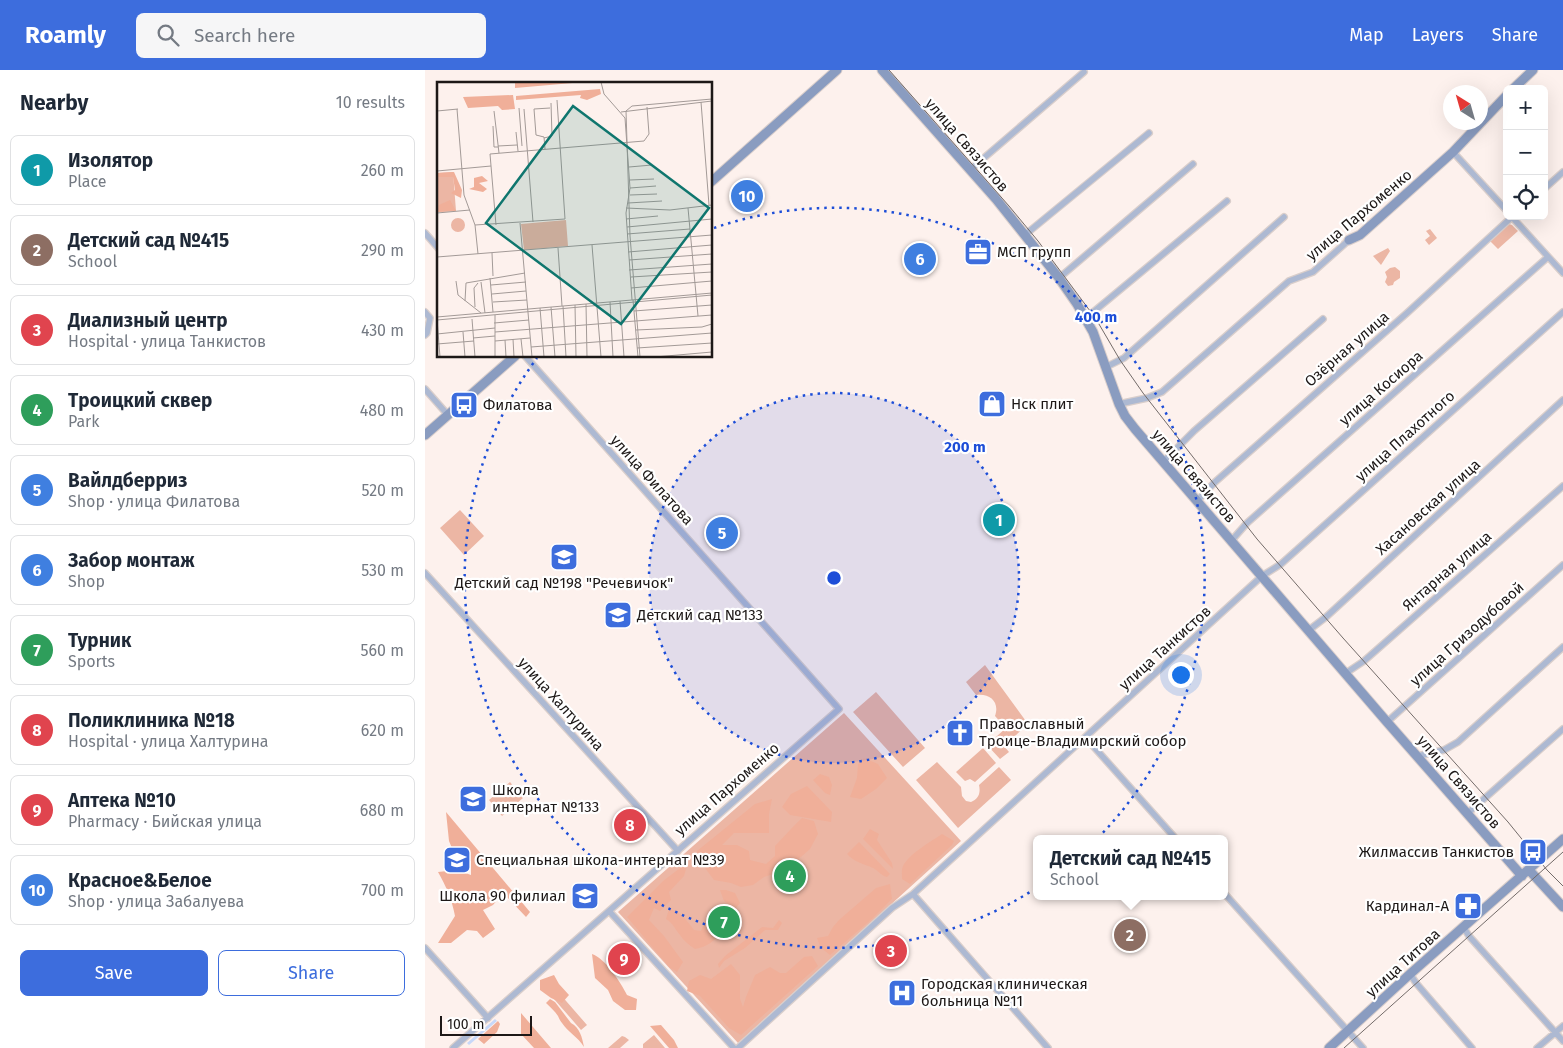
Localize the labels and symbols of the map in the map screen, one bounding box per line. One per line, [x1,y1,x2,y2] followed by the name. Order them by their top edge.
[437,82,713,358] inset map
[1443,85,1488,130] north arrow
[922,95,1012,195] street label: улица Связистов
[1303,166,1415,264] street label: улица Пархоменко
[731,177,763,215] pin: 10
[963,237,993,267] office icon: МСП групп
[904,240,936,278] pin: 6
[997,243,1071,261] place label: МСП групп
[1301,307,1393,391] street label: Озёрная улица
[1075,308,1117,326] text: 400 m
[1335,347,1427,429] street label: улица Косиора
[1352,387,1458,485] street label: улица Плахотного
[977,389,1007,419] shop icon: Нск плит
[449,390,479,420] bus stop icon: Филатова
[1011,395,1074,413] place label: Нск плит
[483,396,552,414] place label: Филатова
[1149,426,1239,526] street label: улица Связистов
[607,431,697,529] street label: улица Филатова
[944,438,986,456] text: 200 m
[1372,455,1484,559] street label: Хасановская улица
[983,501,1015,539] pin: 1
[706,514,738,552] pin: 5
[1399,527,1495,615] street label: Янтарная улица
[549,542,579,572] school or university icon: Детский сад №198 "Речевичок"
[825,569,843,587] centre of rings
[454,574,673,592] place label: Детский сад №198 "Речевичок"
[1406,578,1528,690] street label: улица Гризодубовой
[603,600,633,630] school or university icon: Детский сад №133
[1115,602,1215,694] street label: улица Танкистов
[636,606,763,624] place label: Детский сад №133
[514,654,608,754] street label: улица Халтурина
[1168,662,1194,688] your location
[979,715,1186,750] place label: Православный Троице-Владимирский собор
[945,718,975,748] church icon: Православный Троице-Владимирский собор
[1414,732,1504,832] street label: улица Связистов
[671,739,783,839] street label: улица Пархоменко
[492,781,599,816] place label: Школа интернат №133
[458,784,488,814] school or university icon: Школа интернат №133
[614,806,646,844] pin: 8
[1518,837,1548,867] bus stop icon: Жилмассив Танкистов
[1359,843,1514,861] place label: Жилмассив Танкистов
[442,845,472,875] school or university icon: Специальная школа-интернат №39
[476,851,725,869] place label: Специальная школа-интернат №39
[774,857,806,895] pin: 4
[570,881,600,911] school or university icon: Школа 90 филиал
[439,887,566,905] place label: Школа 90 филиал
[1453,891,1483,921] pharmacy icon: Кардинал-А
[1366,897,1449,915] place label: Кардинал-А
[708,903,740,941] pin: 7
[1114,916,1146,954] pin: 2
[1362,925,1444,1001] street label: улица Титова
[875,932,907,970] pin: 3
[608,940,640,978] pin: 9
[921,975,1088,1010] place label: Городская клиническая больница №11
[887,978,917,1008] hospital icon: Городская клиническая больница №11
[440,1013,533,1036] scale bar

